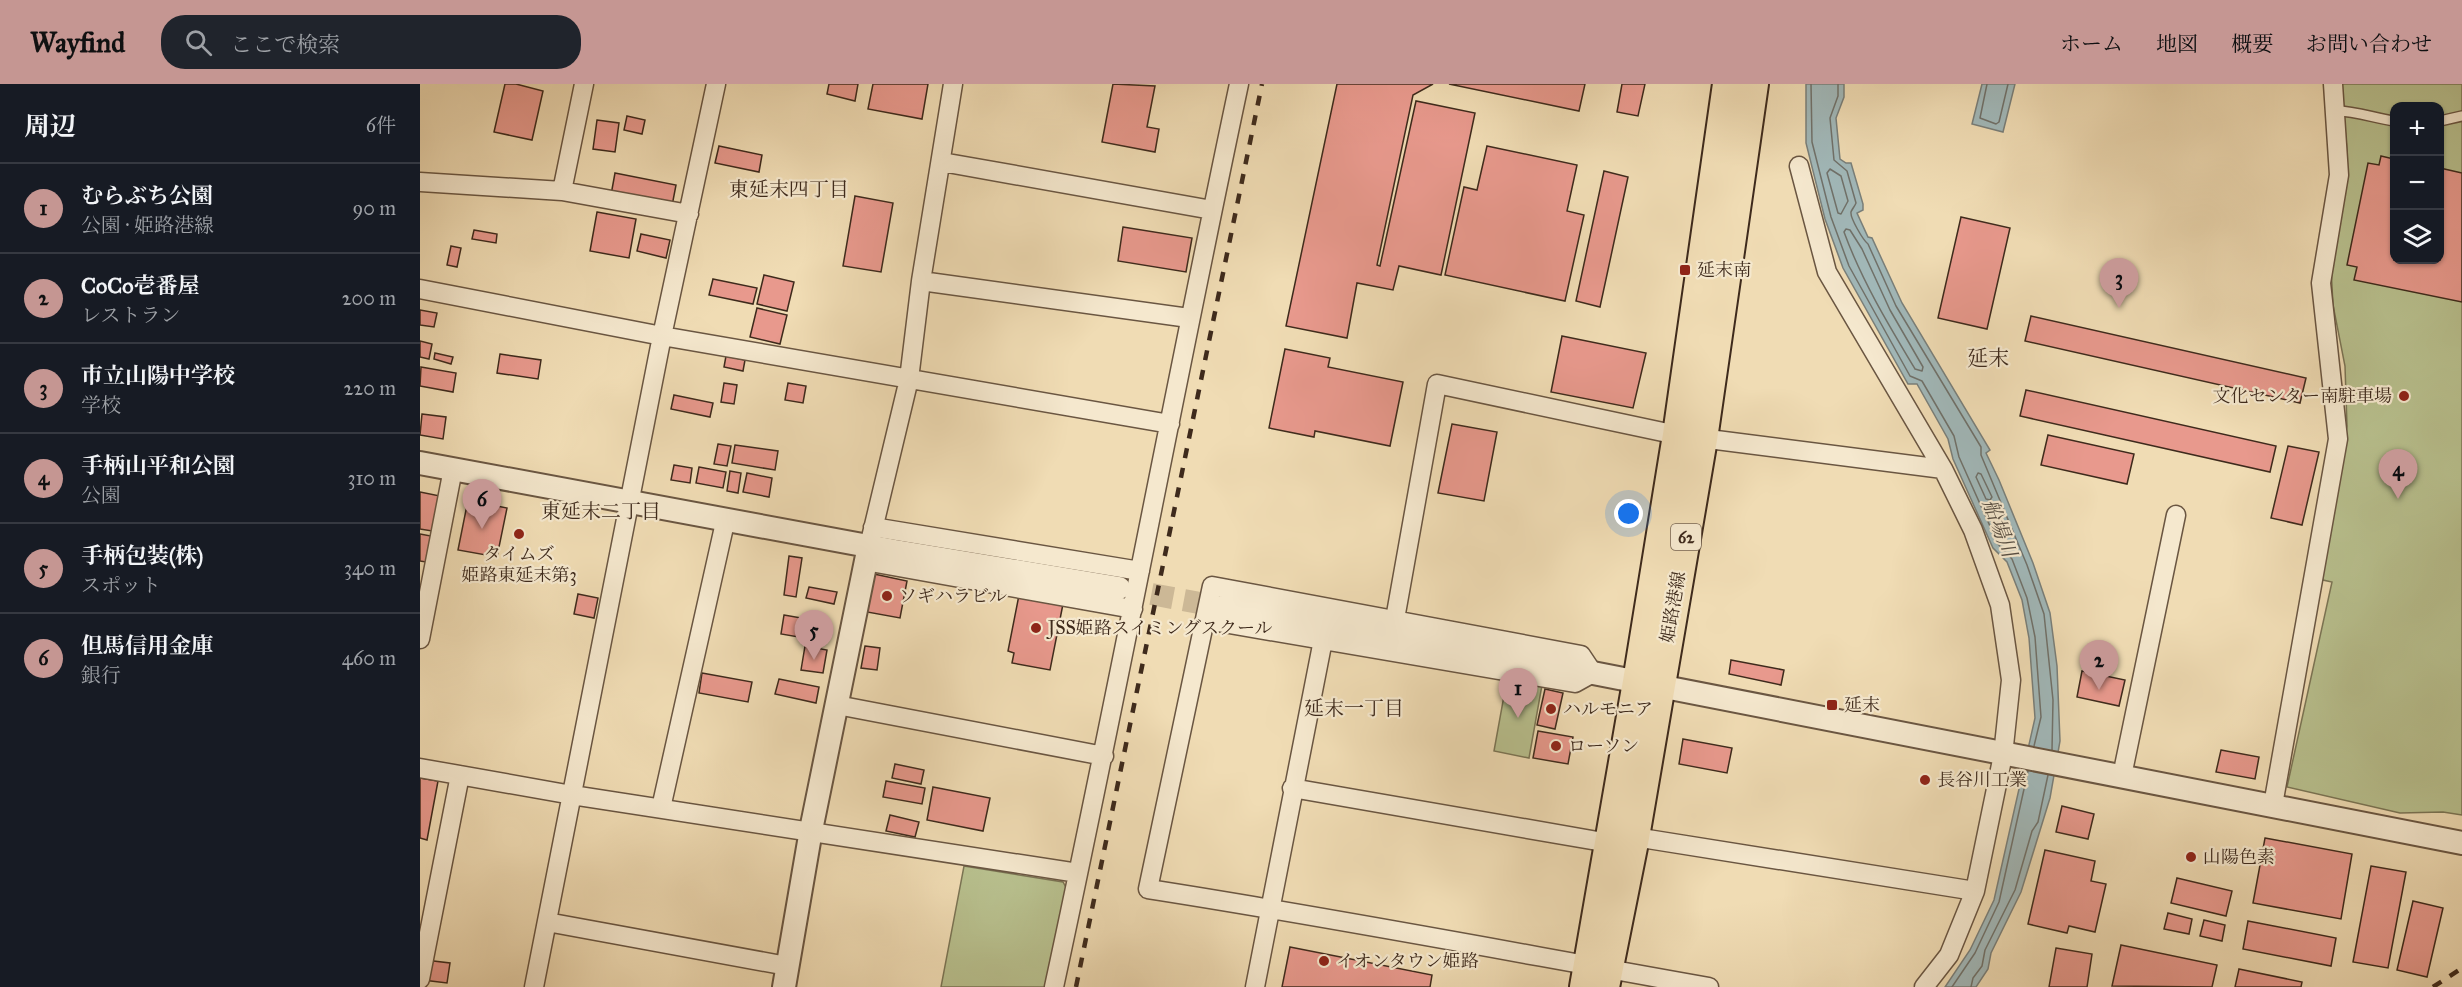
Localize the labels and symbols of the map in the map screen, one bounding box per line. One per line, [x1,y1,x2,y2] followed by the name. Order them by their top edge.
[729,177,849,201] district label: 東延末四丁目
[2100,258,2138,308] pin: 3
[1697,259,1751,281] place label: 延末南
[1678,263,1692,277] marker: 延末南
[1967,345,2009,371] district label: 延末
[2213,385,2392,407] place label: 文化センター南駐車場
[2397,389,2411,403] marker: 文化センター南駐車場
[2378,450,2418,499] pin: 4
[462,480,502,529] pin: 6
[1978,496,2023,562] water label: 船場川
[541,499,661,523] district label: 東延末二丁目
[1614,499,1643,528] your location
[1671,524,1701,550] road number: 62
[512,527,526,541] marker: タイムズ 姫路東延末第3
[461,543,577,586] place label: タイムズ 姫路東延末第3
[1656,570,1690,644] street label: 姫路港線
[899,585,1007,607] place label: ソギハラビル
[880,589,894,603] marker: ソギハラビル
[794,610,834,660] pin: 5
[1046,617,1273,640] place label: JSS姫路スイミングスクール
[1029,621,1043,635] marker: JSS姫路スイミングスクール
[2080,640,2118,690] pin: 2
[1498,668,1538,718] pin: 1
[1844,694,1880,716] place label: 延末
[1304,696,1404,720] district label: 延末一丁目
[1563,698,1653,720] place label: ハルモニア
[1825,698,1839,712] marker: 延末
[1544,702,1558,716] marker: ハルモニア
[1568,735,1639,757] place label: ローソン
[1549,739,1563,753] marker: ローソン
[1937,769,2027,791] place label: 長谷川工業
[1918,773,1932,787] marker: 長谷川工業
[2203,846,2275,868] place label: 山陽色素
[2184,850,2198,864] marker: 山陽色素
[1336,950,1479,972] place label: イオンタウン姫路
[1317,954,1331,968] marker: イオンタウン姫路

